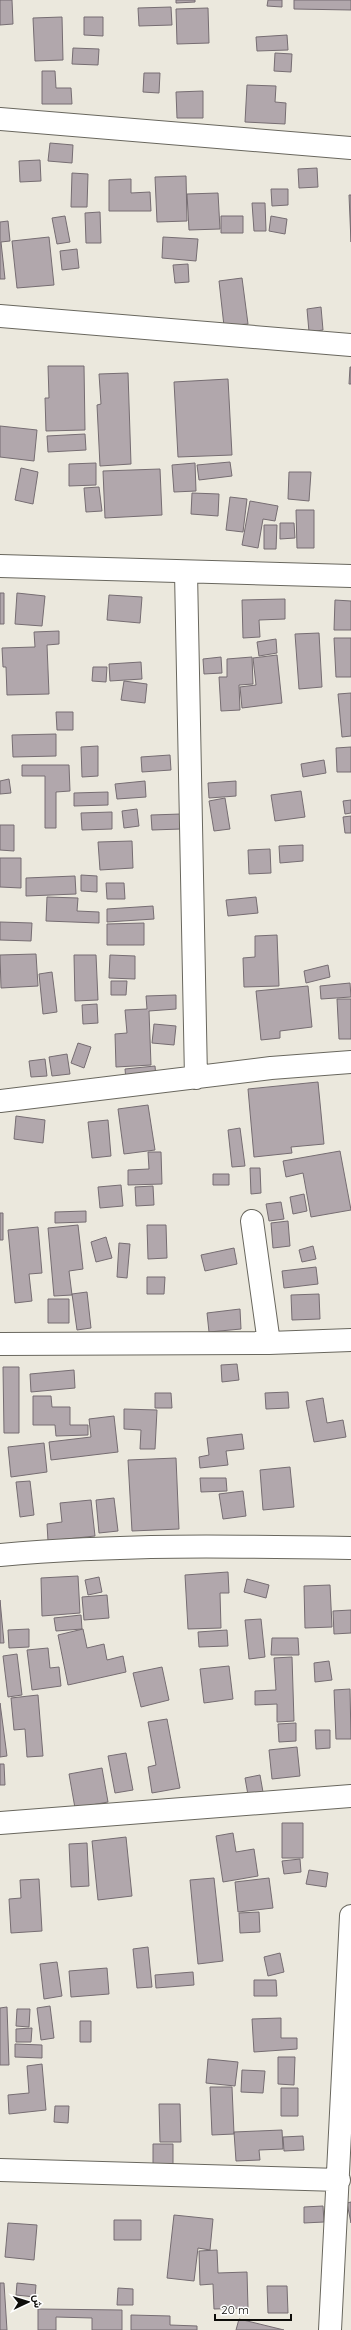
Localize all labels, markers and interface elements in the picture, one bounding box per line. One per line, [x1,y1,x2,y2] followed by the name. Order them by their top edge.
[8,2282,48,2322] north arrow
[31,2294,45,2308] text: ش
[215,2296,291,2322] scale bar
[221,2302,249,2317] text: 20 m

